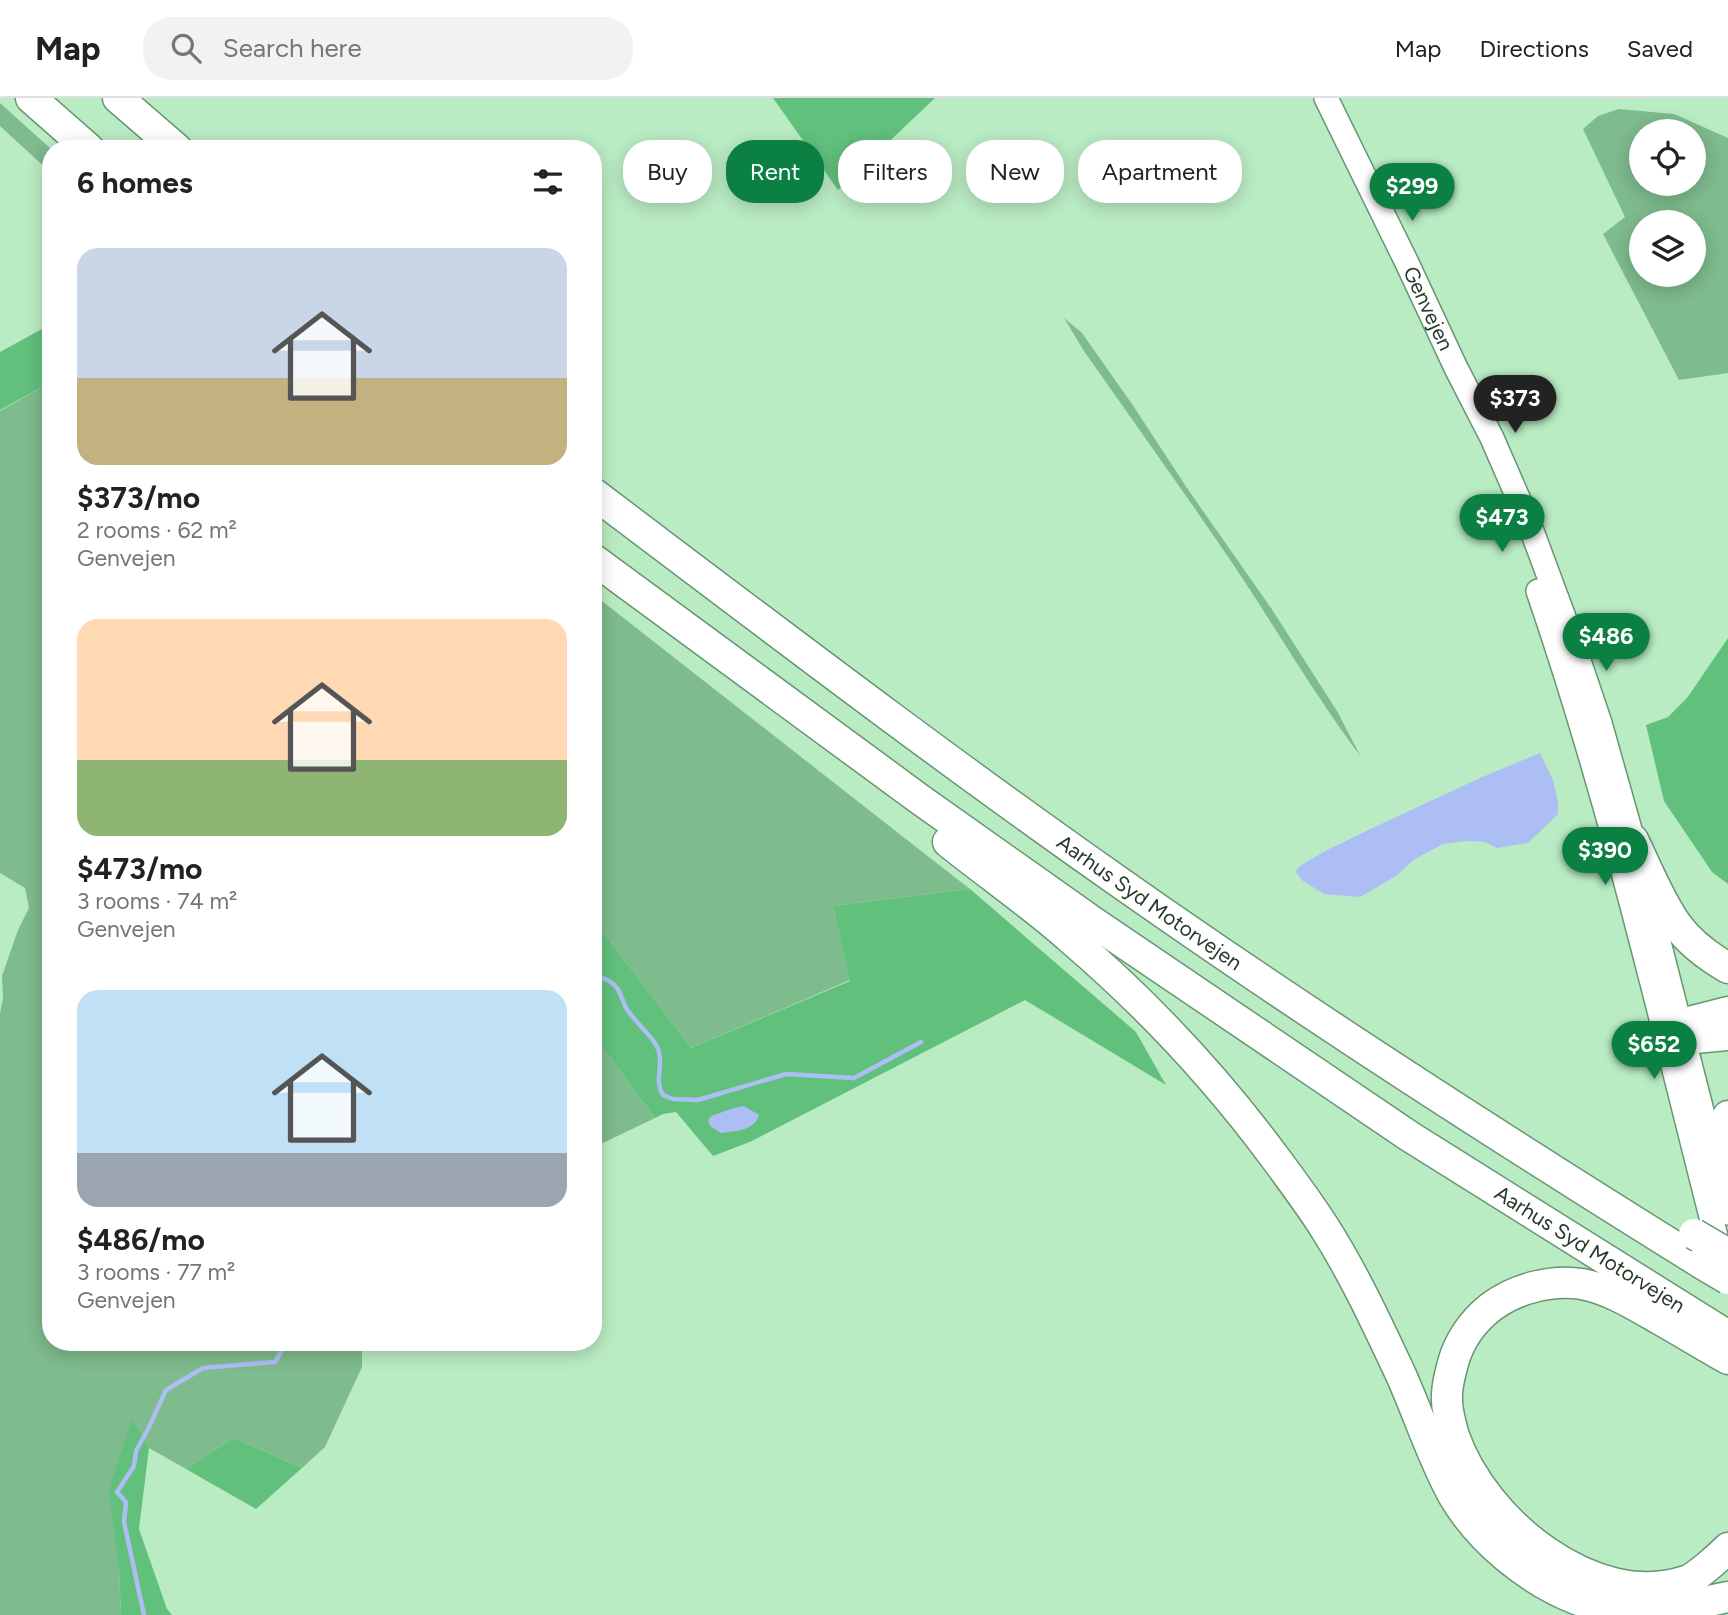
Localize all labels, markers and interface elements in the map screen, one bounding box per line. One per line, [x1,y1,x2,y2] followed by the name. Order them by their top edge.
[143,17,633,80] search box
[35,29,101,68] text: Map
[167,29,205,67] icon: search
[223,32,362,64] text: Search here
[1395,34,1441,63] text: Map
[1479,34,1589,63] text: Directions
[1627,34,1693,63] text: Saved
[1629,119,1706,287] map controls
[1629,119,1706,196] button: locate
[623,140,712,203] chip: Buy
[726,140,824,203] chip: Rent
[838,140,952,203] chip: Filters
[966,140,1064,203] chip: New
[1078,140,1242,203] chip: Apartment
[529,163,567,201] icon: filters
[77,164,193,201] text: 6 homes
[1371,164,1453,223] pin: $299
[1386,172,1438,200] text: $299
[1629,210,1706,287] button: layers
[1398,262,1459,354] street label: Genvejen
[259,293,385,419] icon: home
[1474,376,1556,435] pin: $373
[1489,384,1541,412] text: $373
[77,479,200,516] text: $373/mo
[1461,494,1543,554] pin: $473
[1476,503,1528,531] text: $473
[77,516,237,544] text: 2 rooms · 62 m²
[77,544,176,572] text: Genvejen
[1565,614,1647,673] pin: $486
[1579,622,1633,650] text: $486
[259,664,385,790] icon: home
[1564,828,1646,887] pin: $390
[1052,829,1247,975] street label: Aarhus Syd Motorvejen
[1578,836,1632,864] text: $390
[77,850,203,887] text: $473/mo
[77,887,237,915] text: 3 rooms · 74 m²
[77,915,176,943] text: Genvejen
[1613,1021,1695,1081] pin: $652
[1628,1030,1680,1058] text: $652
[259,1035,385,1161] icon: home
[1490,1180,1690,1318] street label: Aarhus Syd Motorvejen
[77,1221,205,1258] text: $486/mo
[77,1258,235,1286] text: 3 rooms · 77 m²
[77,1286,176,1314] text: Genvejen

